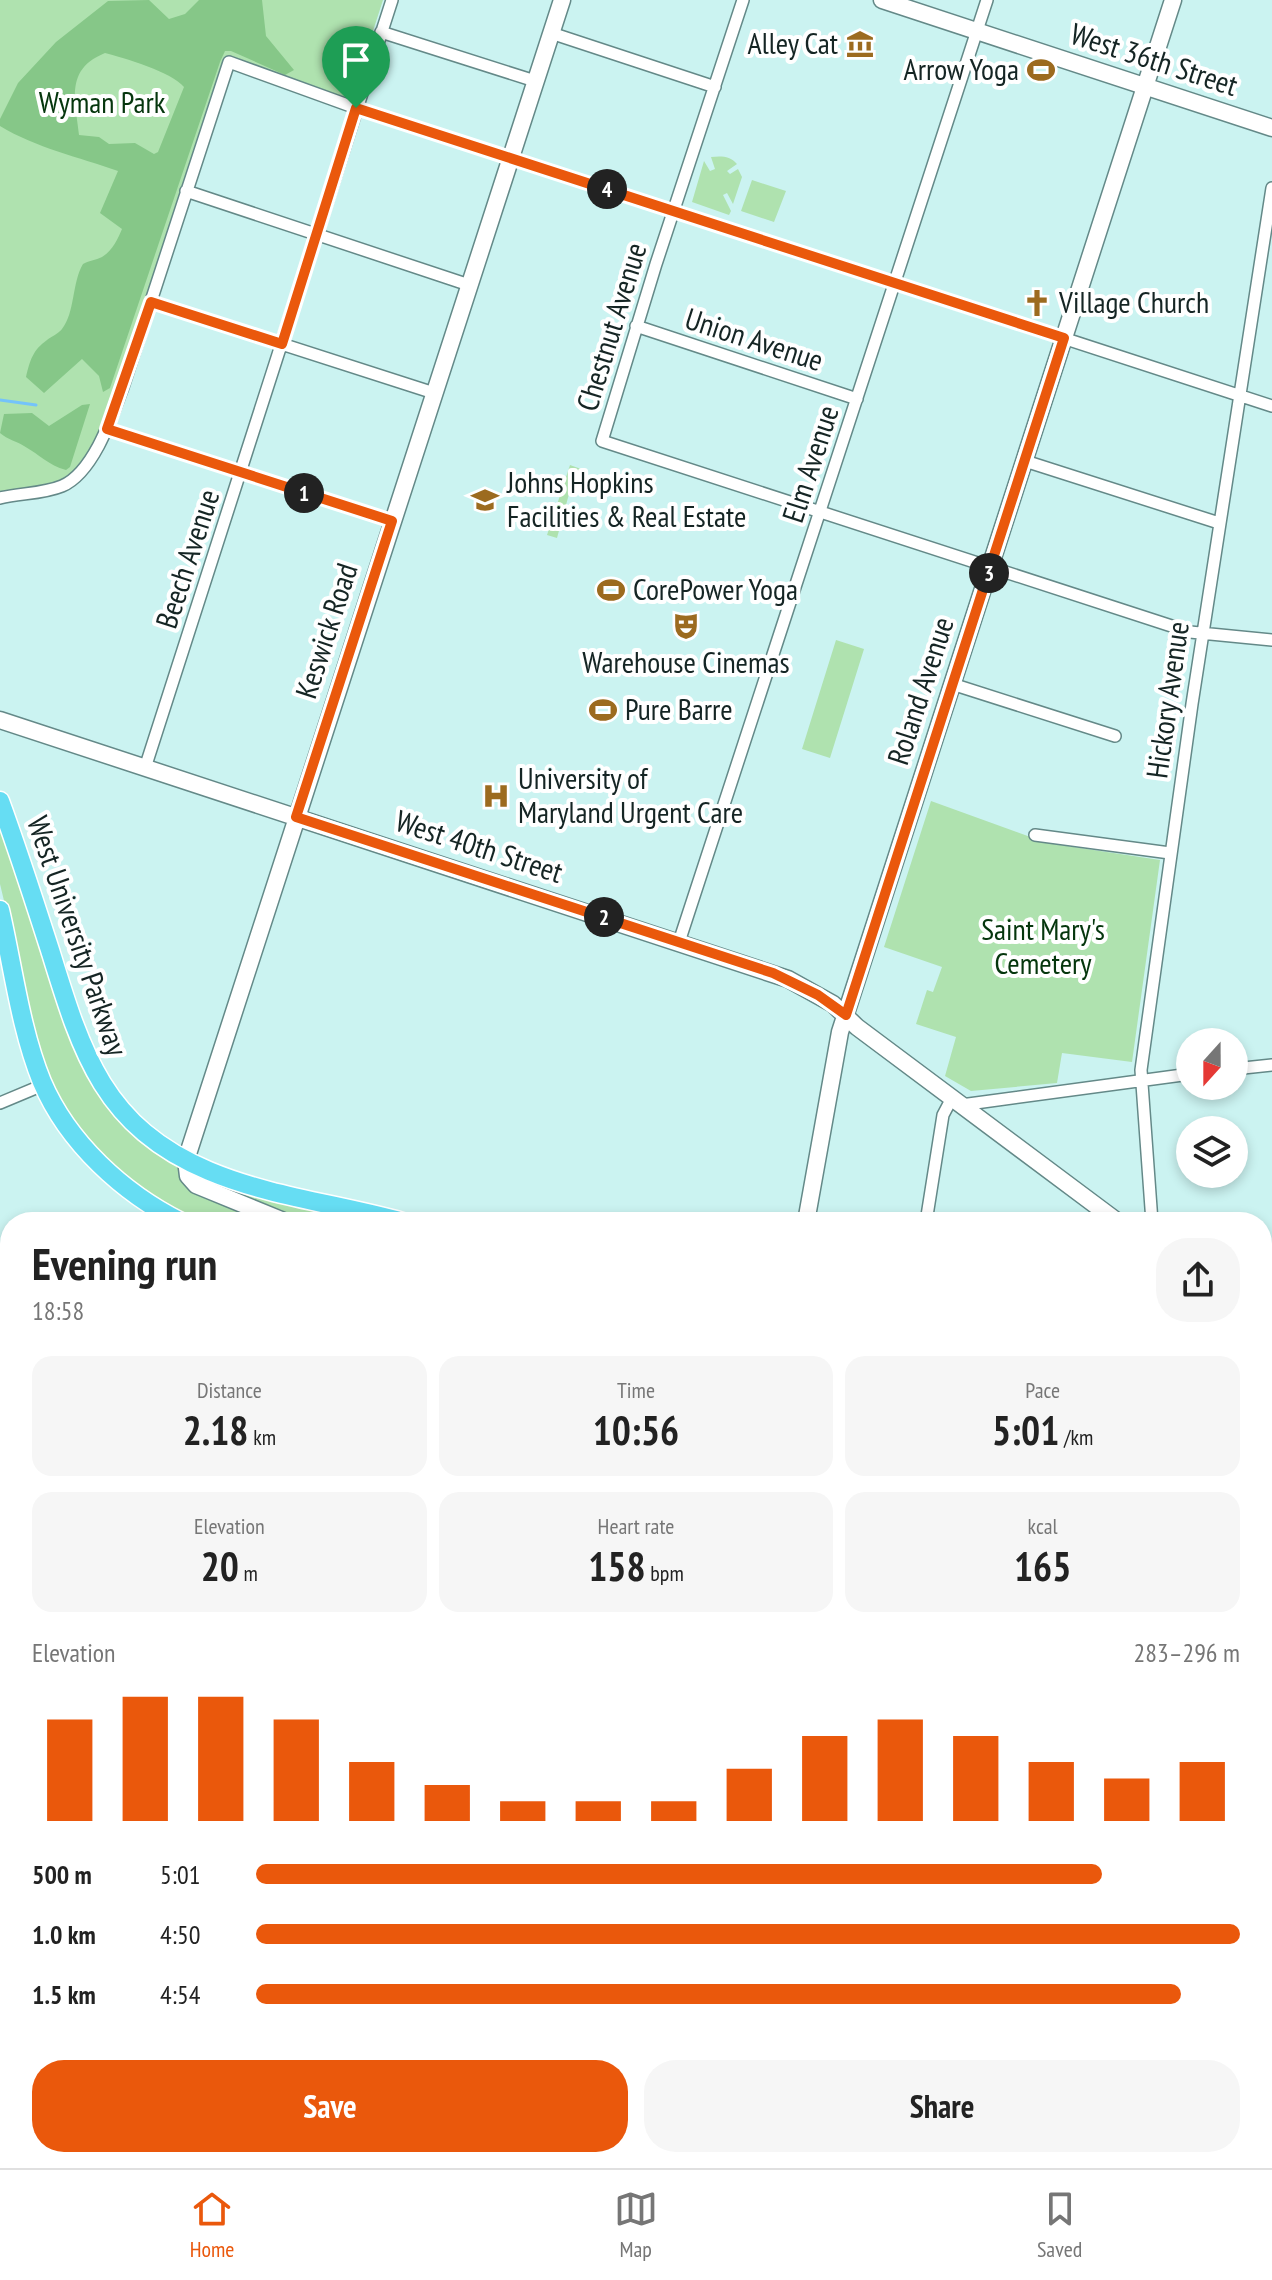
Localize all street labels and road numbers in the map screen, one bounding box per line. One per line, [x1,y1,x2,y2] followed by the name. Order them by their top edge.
[1066,13,1244,104] street label: West 36th Street
[567,238,655,415] street label: Chestnut Avenue
[680,298,828,379] street label: Union Avenue
[772,400,847,527] street label: Elm Avenue
[146,484,227,633] street label: Beech Avenue
[285,558,366,703] street label: Keswick Road
[877,612,962,769] street label: Roland Avenue
[1136,619,1197,781] street label: Hickory Avenue
[391,800,569,891] street label: West 40th Street
[19,811,138,1061] street label: West University Parkway

